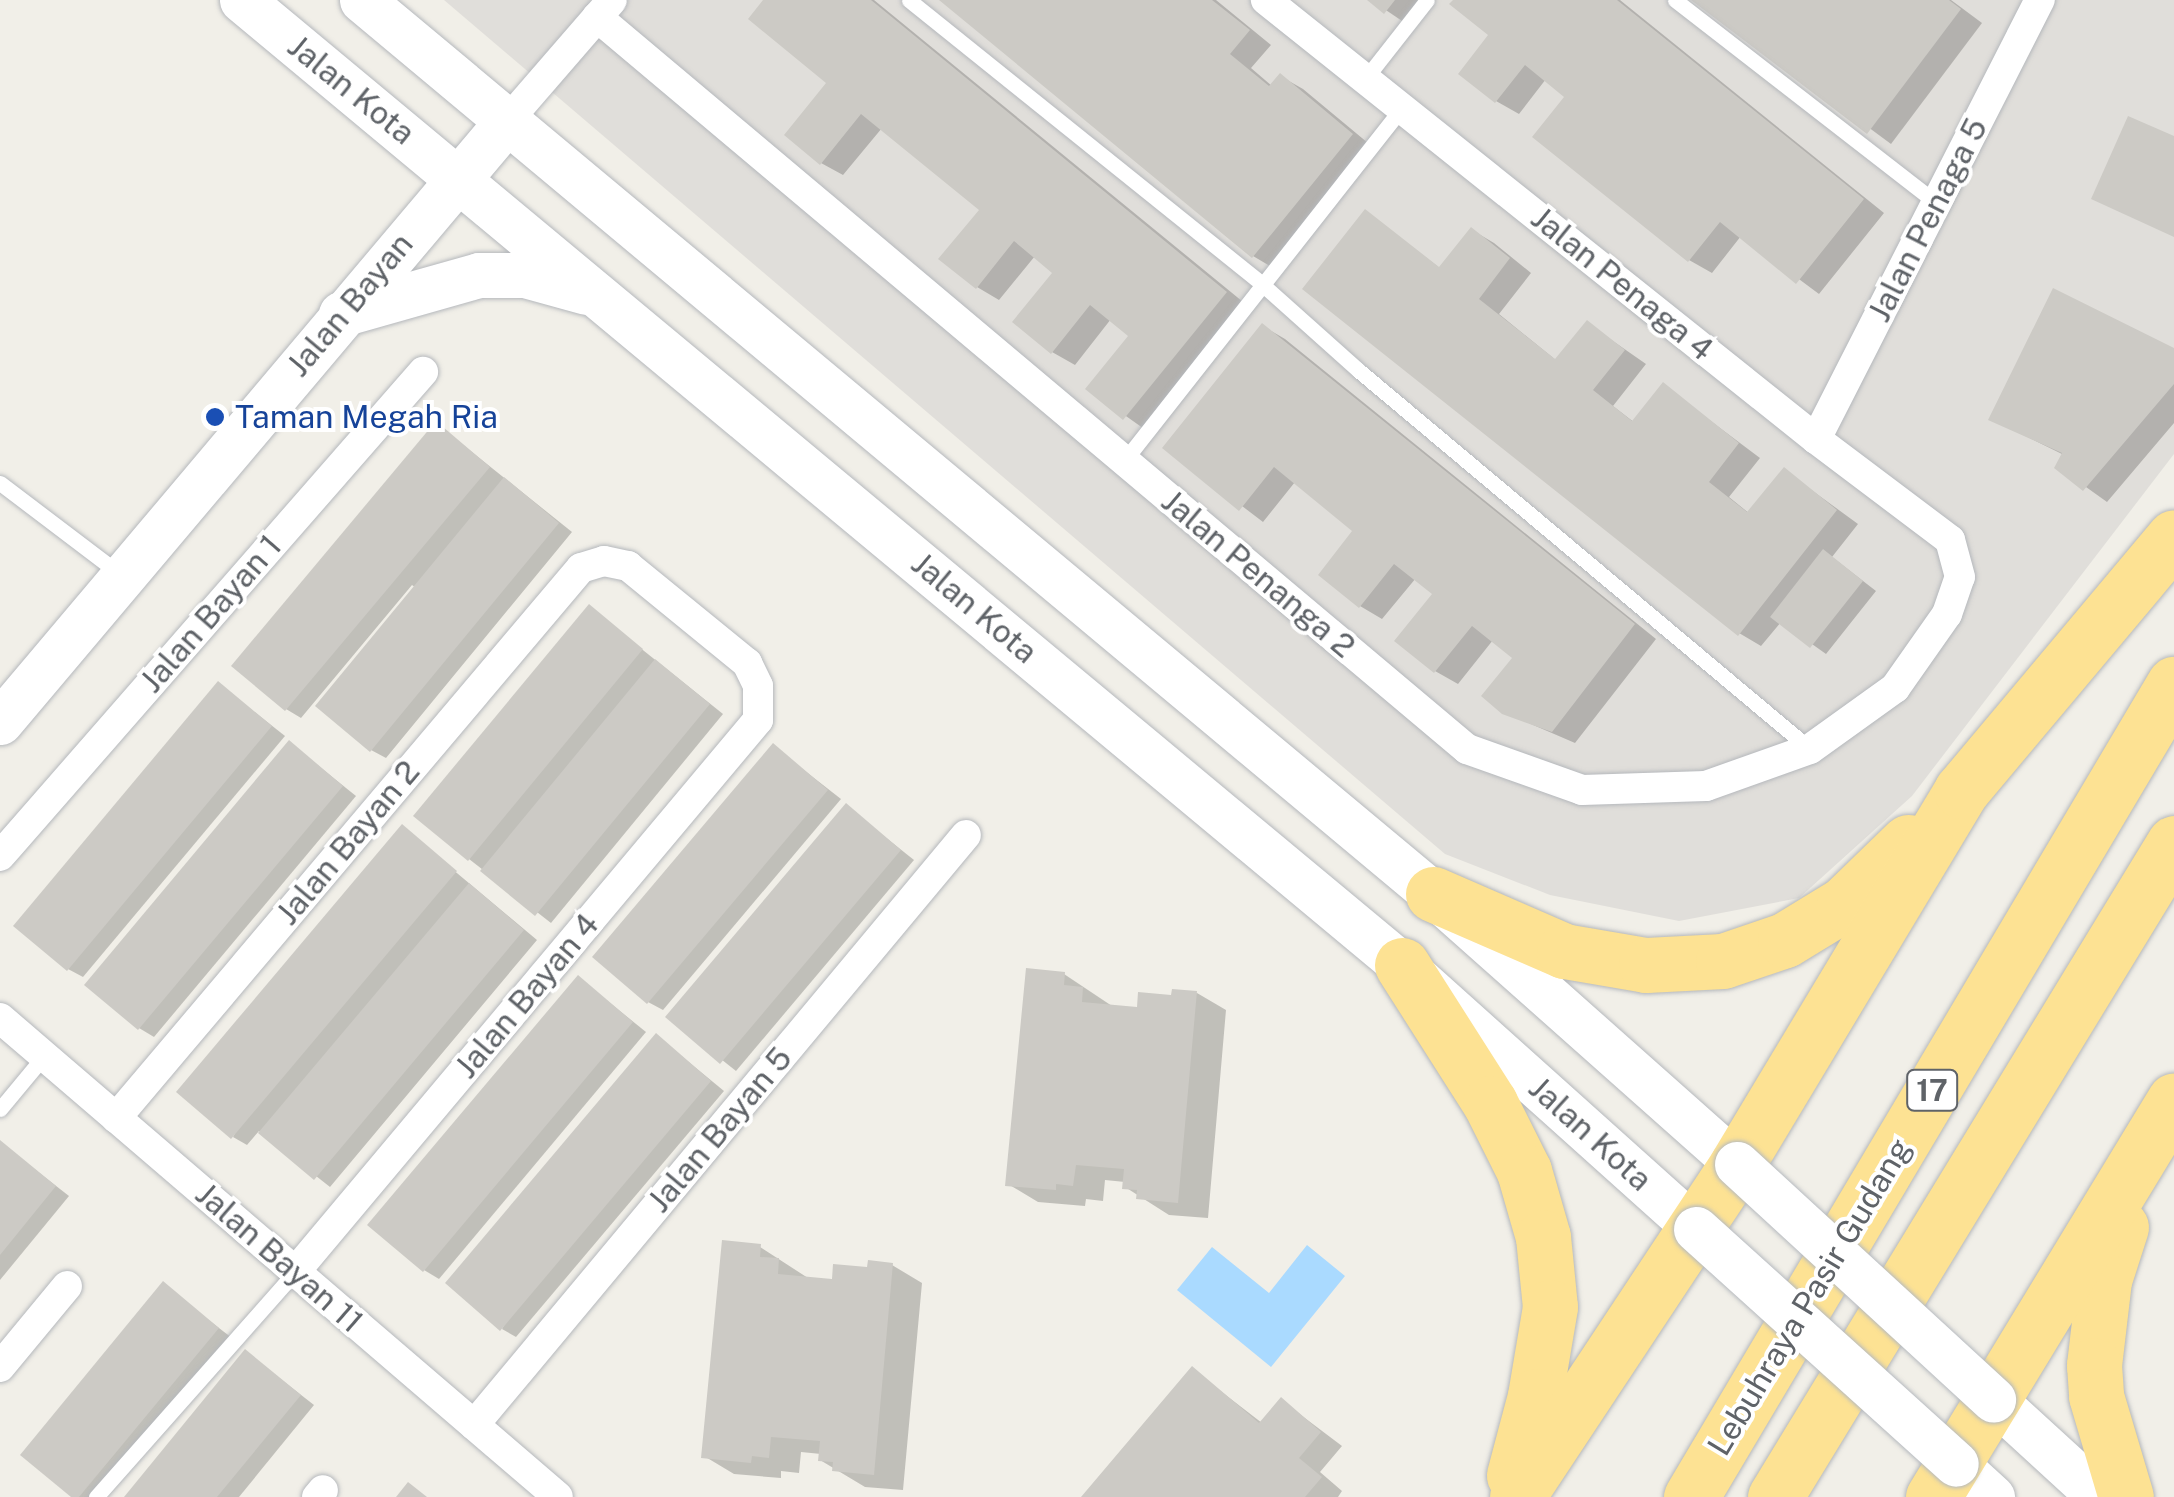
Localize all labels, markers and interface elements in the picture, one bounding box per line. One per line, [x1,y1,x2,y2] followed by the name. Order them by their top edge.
[280,27,422,153] street label: Jalan Kota
[1860,112,1996,328] street label: Jalan Penaga 5
[1523,199,1721,369] street label: Jalan Penaga 4
[279,226,421,384] street label: Jalan Bayan
[235,398,498,436] place label: Taman Megah Ria
[204,406,226,428] marker: Taman Megah Ria
[1154,482,1362,666] street label: Jalan Penanga 2
[132,527,290,701] street label: Jalan Bayan 1
[903,544,1045,672] street label: Jalan Kota
[268,753,428,933] street label: Jalan Bayan 2
[447,906,607,1086] street label: Jalan Bayan 4
[640,1040,800,1220] street label: Jalan Bayan 5
[1904,1065,1960,1115] road number: 17
[1521,1069,1659,1199] street label: Jalan Kota
[1700,1132,1920,1462] street label: Lebuhraya Pasir Gudang
[188,1175,370,1341] street label: Jalan Bayan 11

